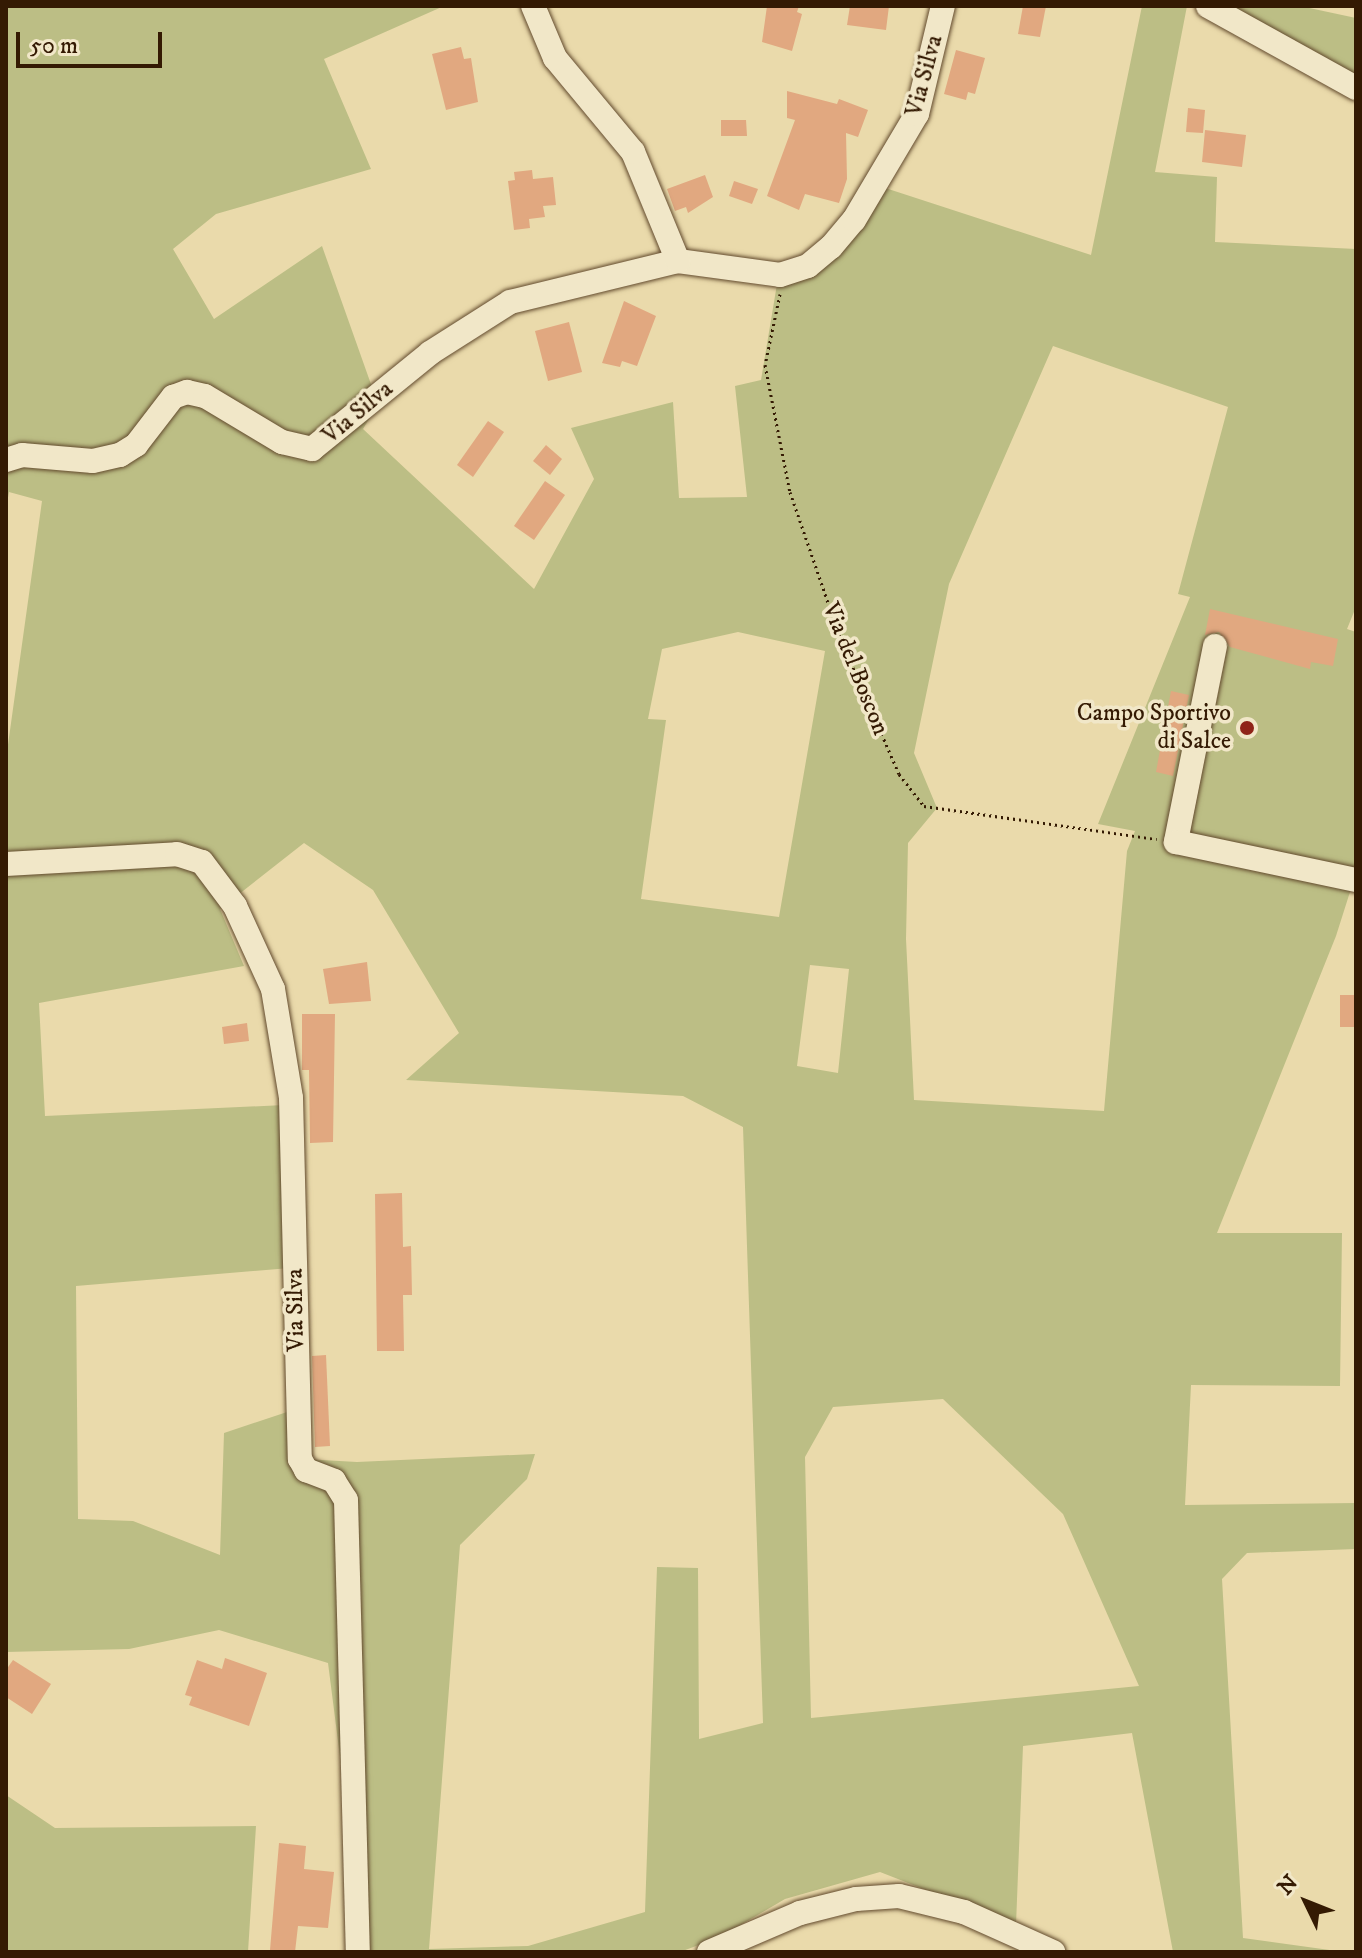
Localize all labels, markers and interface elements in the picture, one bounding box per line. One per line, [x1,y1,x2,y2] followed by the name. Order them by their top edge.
[20,16,166,66] scale bar
[30,31,78,61] text: 50 m
[900,32,950,120] street label: Via Silva
[317,375,399,451] street label: Via Silva
[815,599,895,739] street label: Via del Boscon
[1077,700,1231,756] place label: Campo Sportivo di Salce
[1238,719,1256,737] marker: Campo Sportivo di Salce
[281,1268,311,1352] street label: Via Silva
[1266,1862,1346,1942] north arrow
[1272,1869,1304,1901] text: N

